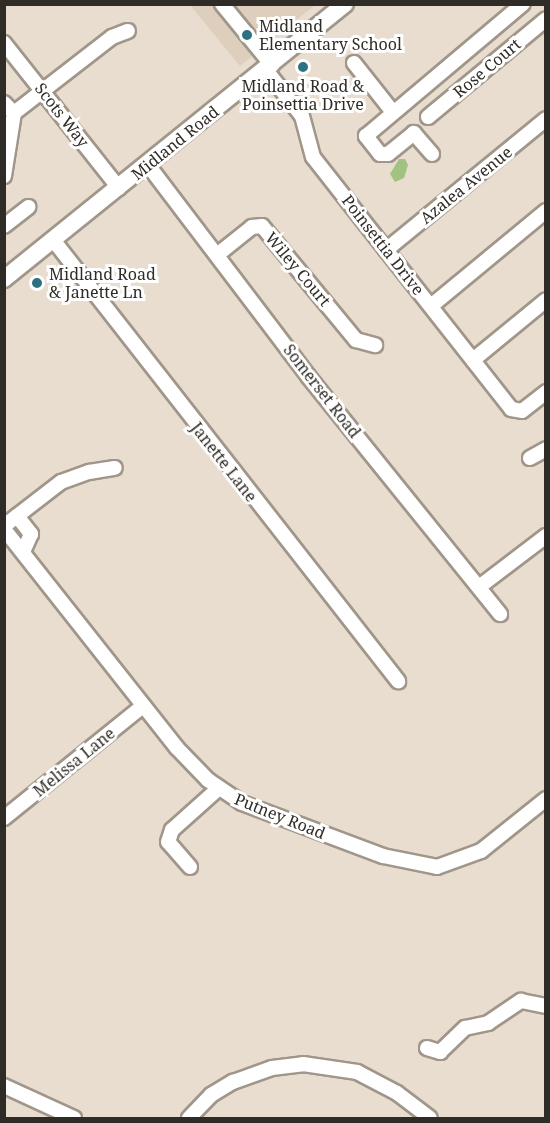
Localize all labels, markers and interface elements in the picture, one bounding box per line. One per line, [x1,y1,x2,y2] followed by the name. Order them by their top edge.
[259,16,402,54] place label: Midland Elementary School
[240,28,254,42] marker: Midland Elementary School
[449,34,525,102] street label: Rose Court
[296,60,310,74] marker: Midland Road & Poinsettia Drive
[242,76,364,114] place label: Midland Road & Poinsettia Drive
[31,79,93,151] street label: Scots Way
[127,102,223,184] street label: Midland Road
[416,142,516,228] street label: Azalea Avenue
[338,191,428,299] street label: Poinsettia Drive
[261,228,335,310] street label: Wiley Court
[49,264,156,302] place label: Midland Road & Janette Ln
[30,276,44,290] marker: Midland Road & Janette Ln
[280,340,364,442] street label: Somerset Road
[187,418,261,506] street label: Janette Lane
[29,723,119,801] street label: Melissa Lane
[232,789,328,843] street label: Putney Road

